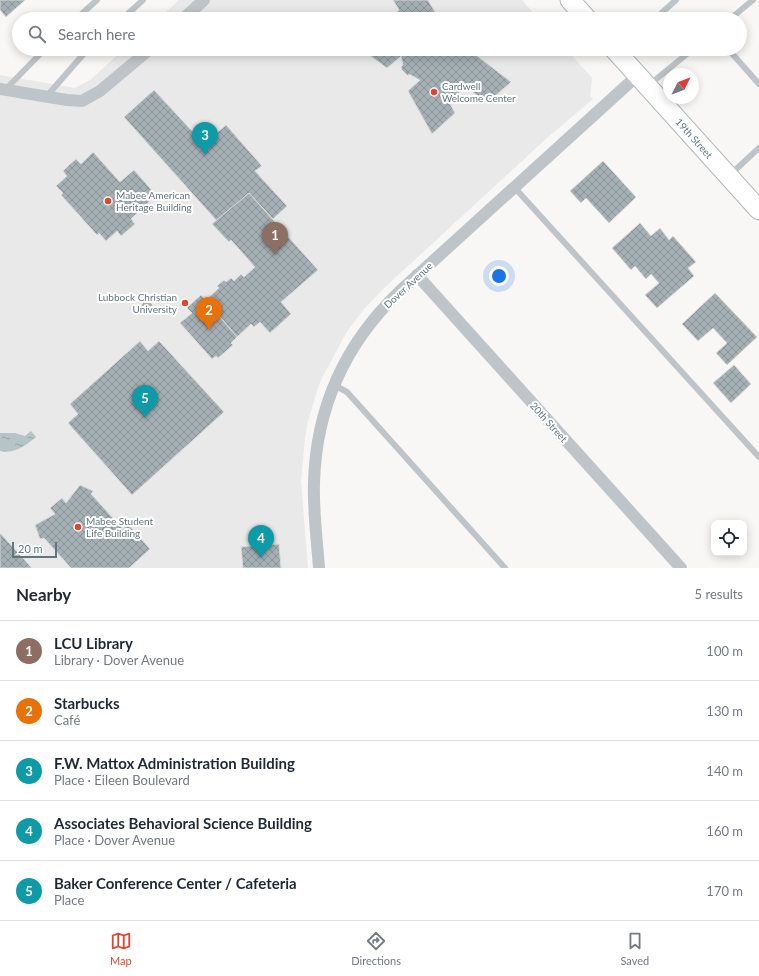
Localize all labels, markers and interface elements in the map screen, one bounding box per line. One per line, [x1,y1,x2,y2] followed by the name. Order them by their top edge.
[12,12,747,56] search box
[26,23,48,45] icon: search
[58,25,135,43] text: Search here
[663,68,699,104] north arrow
[442,80,516,104] place label: Cardwell Welcome Center
[429,87,439,97] marker: Cardwell Welcome Center
[673,116,716,161] street label: 19th Street
[192,122,218,155] pin: 3
[116,189,192,213] place label: Mabee American Heritage Building
[103,196,113,206] marker: Mabee American Heritage Building
[262,222,288,255] pin: 1
[381,259,435,311] street label: Dover Avenue
[489,266,509,286] your location
[98,291,178,315] place label: Lubbock Christian University
[196,297,222,330] pin: 2
[180,298,190,308] marker: Lubbock Christian University
[132,385,158,418] pin: 5
[528,400,570,445] street label: 20th Street
[86,515,154,539] place label: Mabee Student Life Building
[711,520,747,556] map controls
[711,520,747,556] button: locate
[73,522,83,532] marker: Mabee Student Life Building
[248,525,274,558] pin: 4
[12,540,57,559] scale bar
[18,542,43,555] text: 20 m
[16,584,71,605] text: Nearby
[695,586,743,602] text: 5 results
[54,634,133,652] text: LCU Library
[25,643,33,659] text: 1
[706,643,743,659] text: 100 m
[54,652,184,668] text: Library · Dover Avenue
[54,694,120,712] text: Starbucks
[25,703,33,719] text: 2
[706,703,743,719] text: 130 m
[54,712,80,728] text: Café
[54,754,295,772] text: F.W. Mattox Administration Building
[25,763,33,779] text: 3
[706,763,743,779] text: 140 m
[54,772,190,788] text: Place · Eileen Boulevard
[54,814,312,832] text: Associates Behavioral Science Building
[25,823,33,839] text: 4
[706,823,743,839] text: 160 m
[54,832,175,848] text: Place · Dover Avenue
[54,874,297,892] text: Baker Conference Center / Cafeteria
[25,883,33,899] text: 5
[706,883,743,899] text: 170 m
[54,892,84,908] text: Place
[110,930,132,967] tab: Map
[351,930,401,967] tab: Directions
[620,930,649,967] tab: Saved

